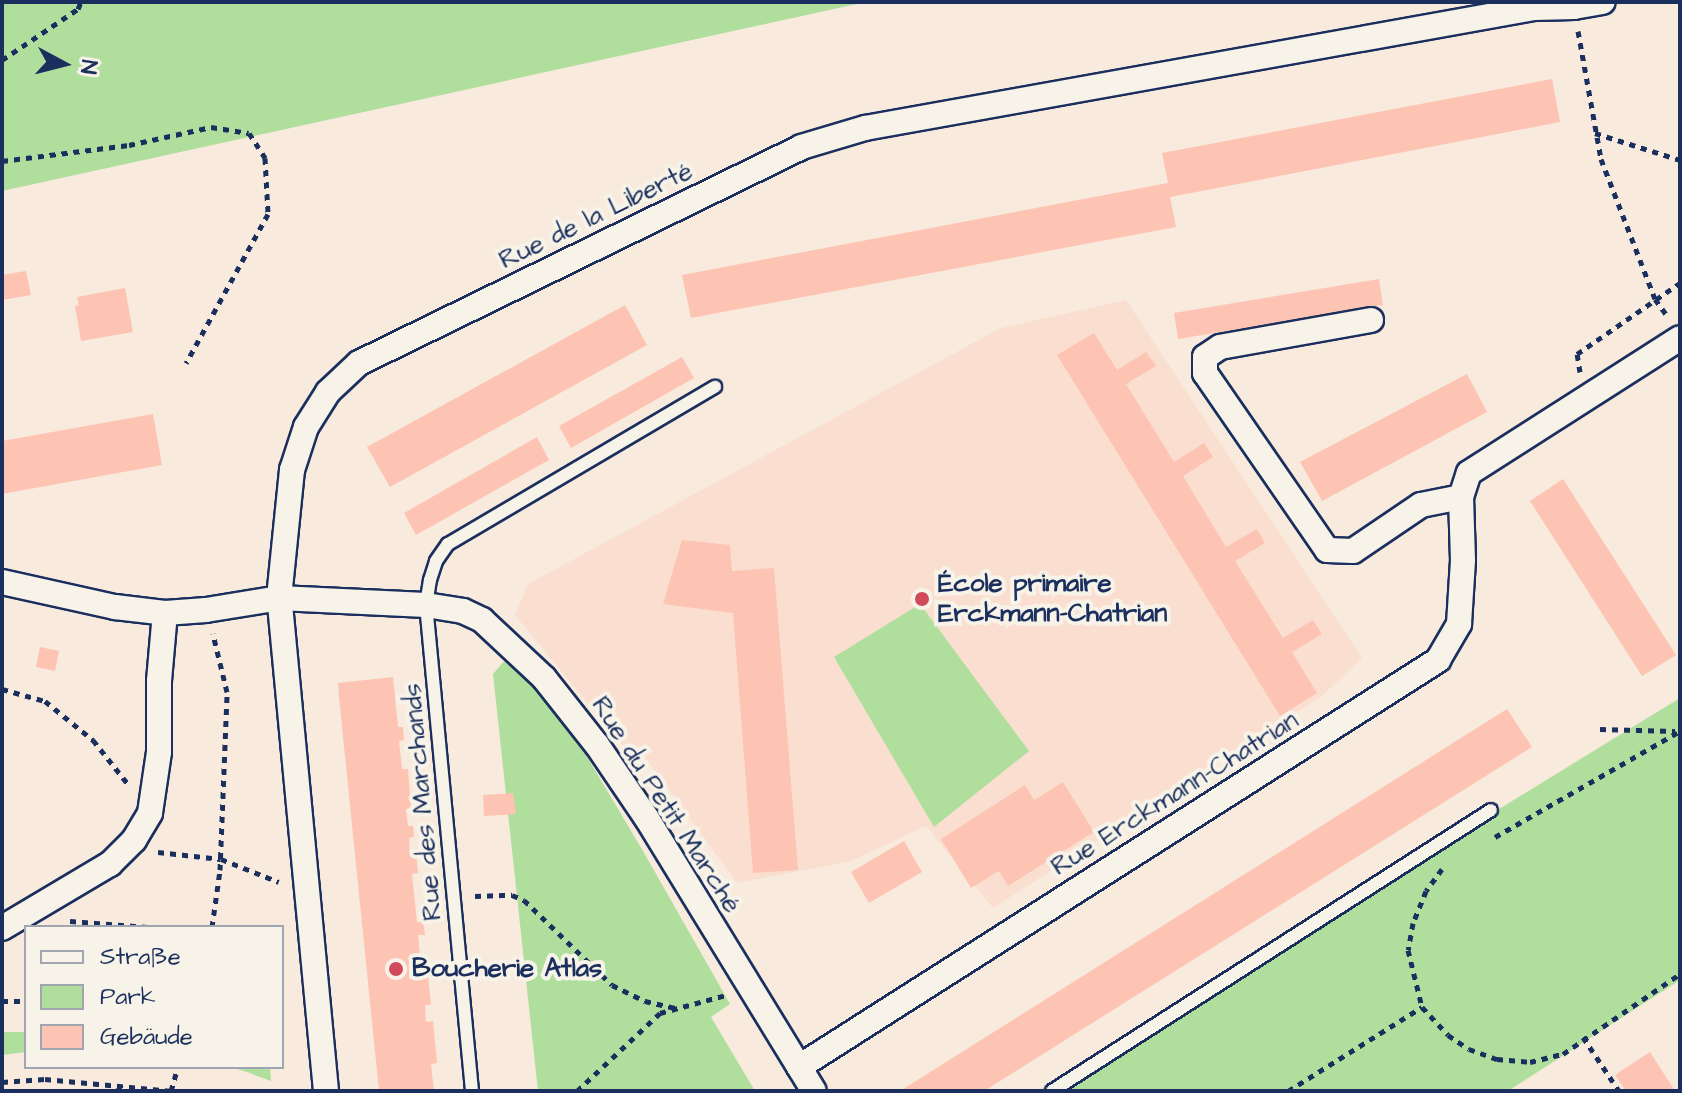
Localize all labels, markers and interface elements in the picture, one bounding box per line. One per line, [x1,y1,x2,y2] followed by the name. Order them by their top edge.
[24,24,104,104] north arrow
[72,58,105,76] text: N
[494,156,698,276] street label: Rue de la Liberté
[938,568,1167,630] place label: École primaire Erckmann-Chatrian
[913,590,931,608] marker: École primaire Erckmann-Chatrian
[397,682,449,922] street label: Rue des Marchands
[584,691,748,919] street label: Rue du Petit Marché
[1046,705,1304,883] street label: Rue Erckmann-Chatrian
[24,925,284,1069] legend
[100,940,181,974] text: Straße
[412,953,602,985] place label: Boucherie Atlas
[387,960,405,978] marker: Boucherie Atlas
[100,980,156,1014] text: Park
[100,1020,193,1054] text: Gebäude

